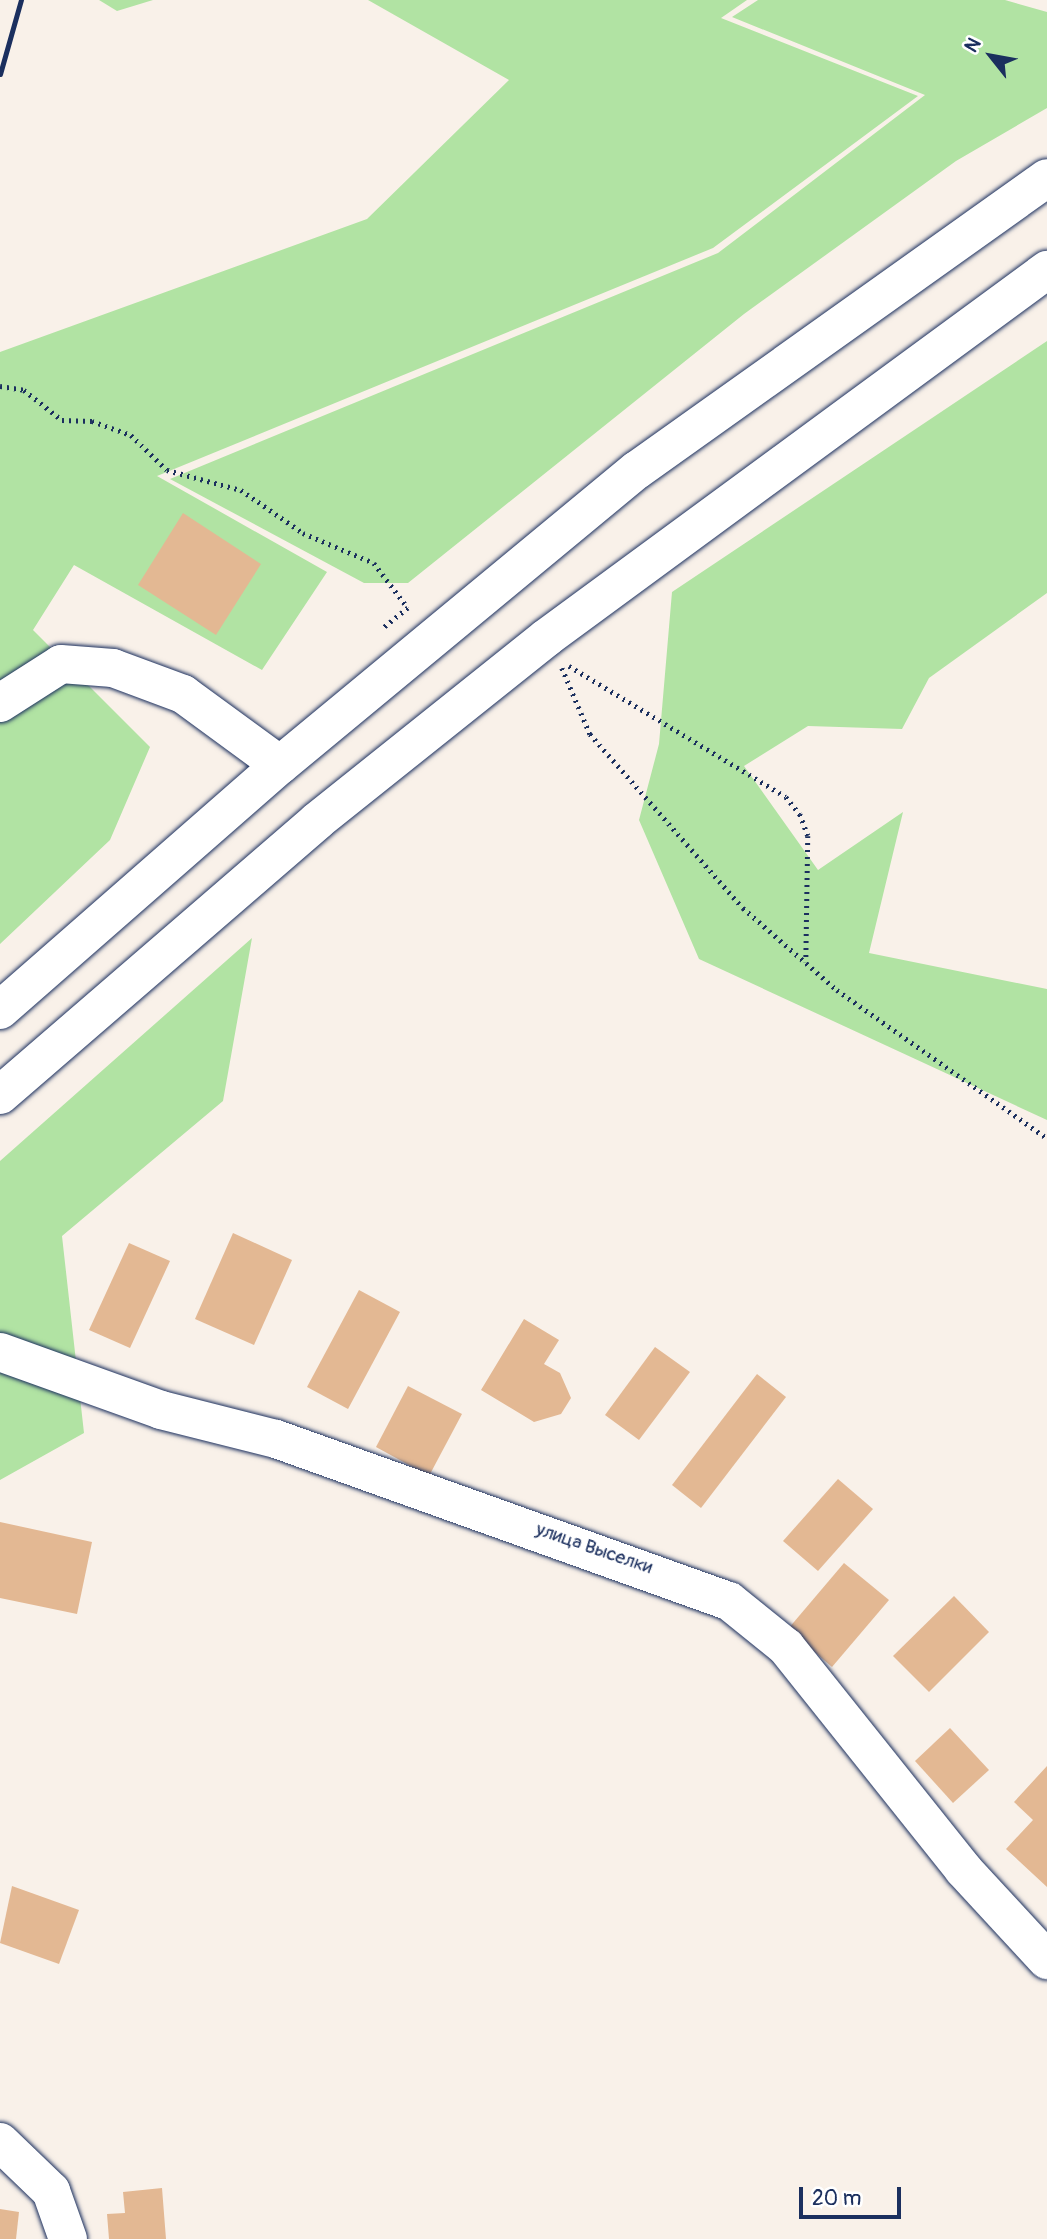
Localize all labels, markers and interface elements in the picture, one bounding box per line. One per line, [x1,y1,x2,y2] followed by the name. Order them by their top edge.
[956,21,1026,91] north arrow
[959,33,987,57] text: N
[533,1518,655,1580] street label: улица Выселки
[802,2172,904,2216] scale bar
[812,2185,861,2212] text: 20 m

